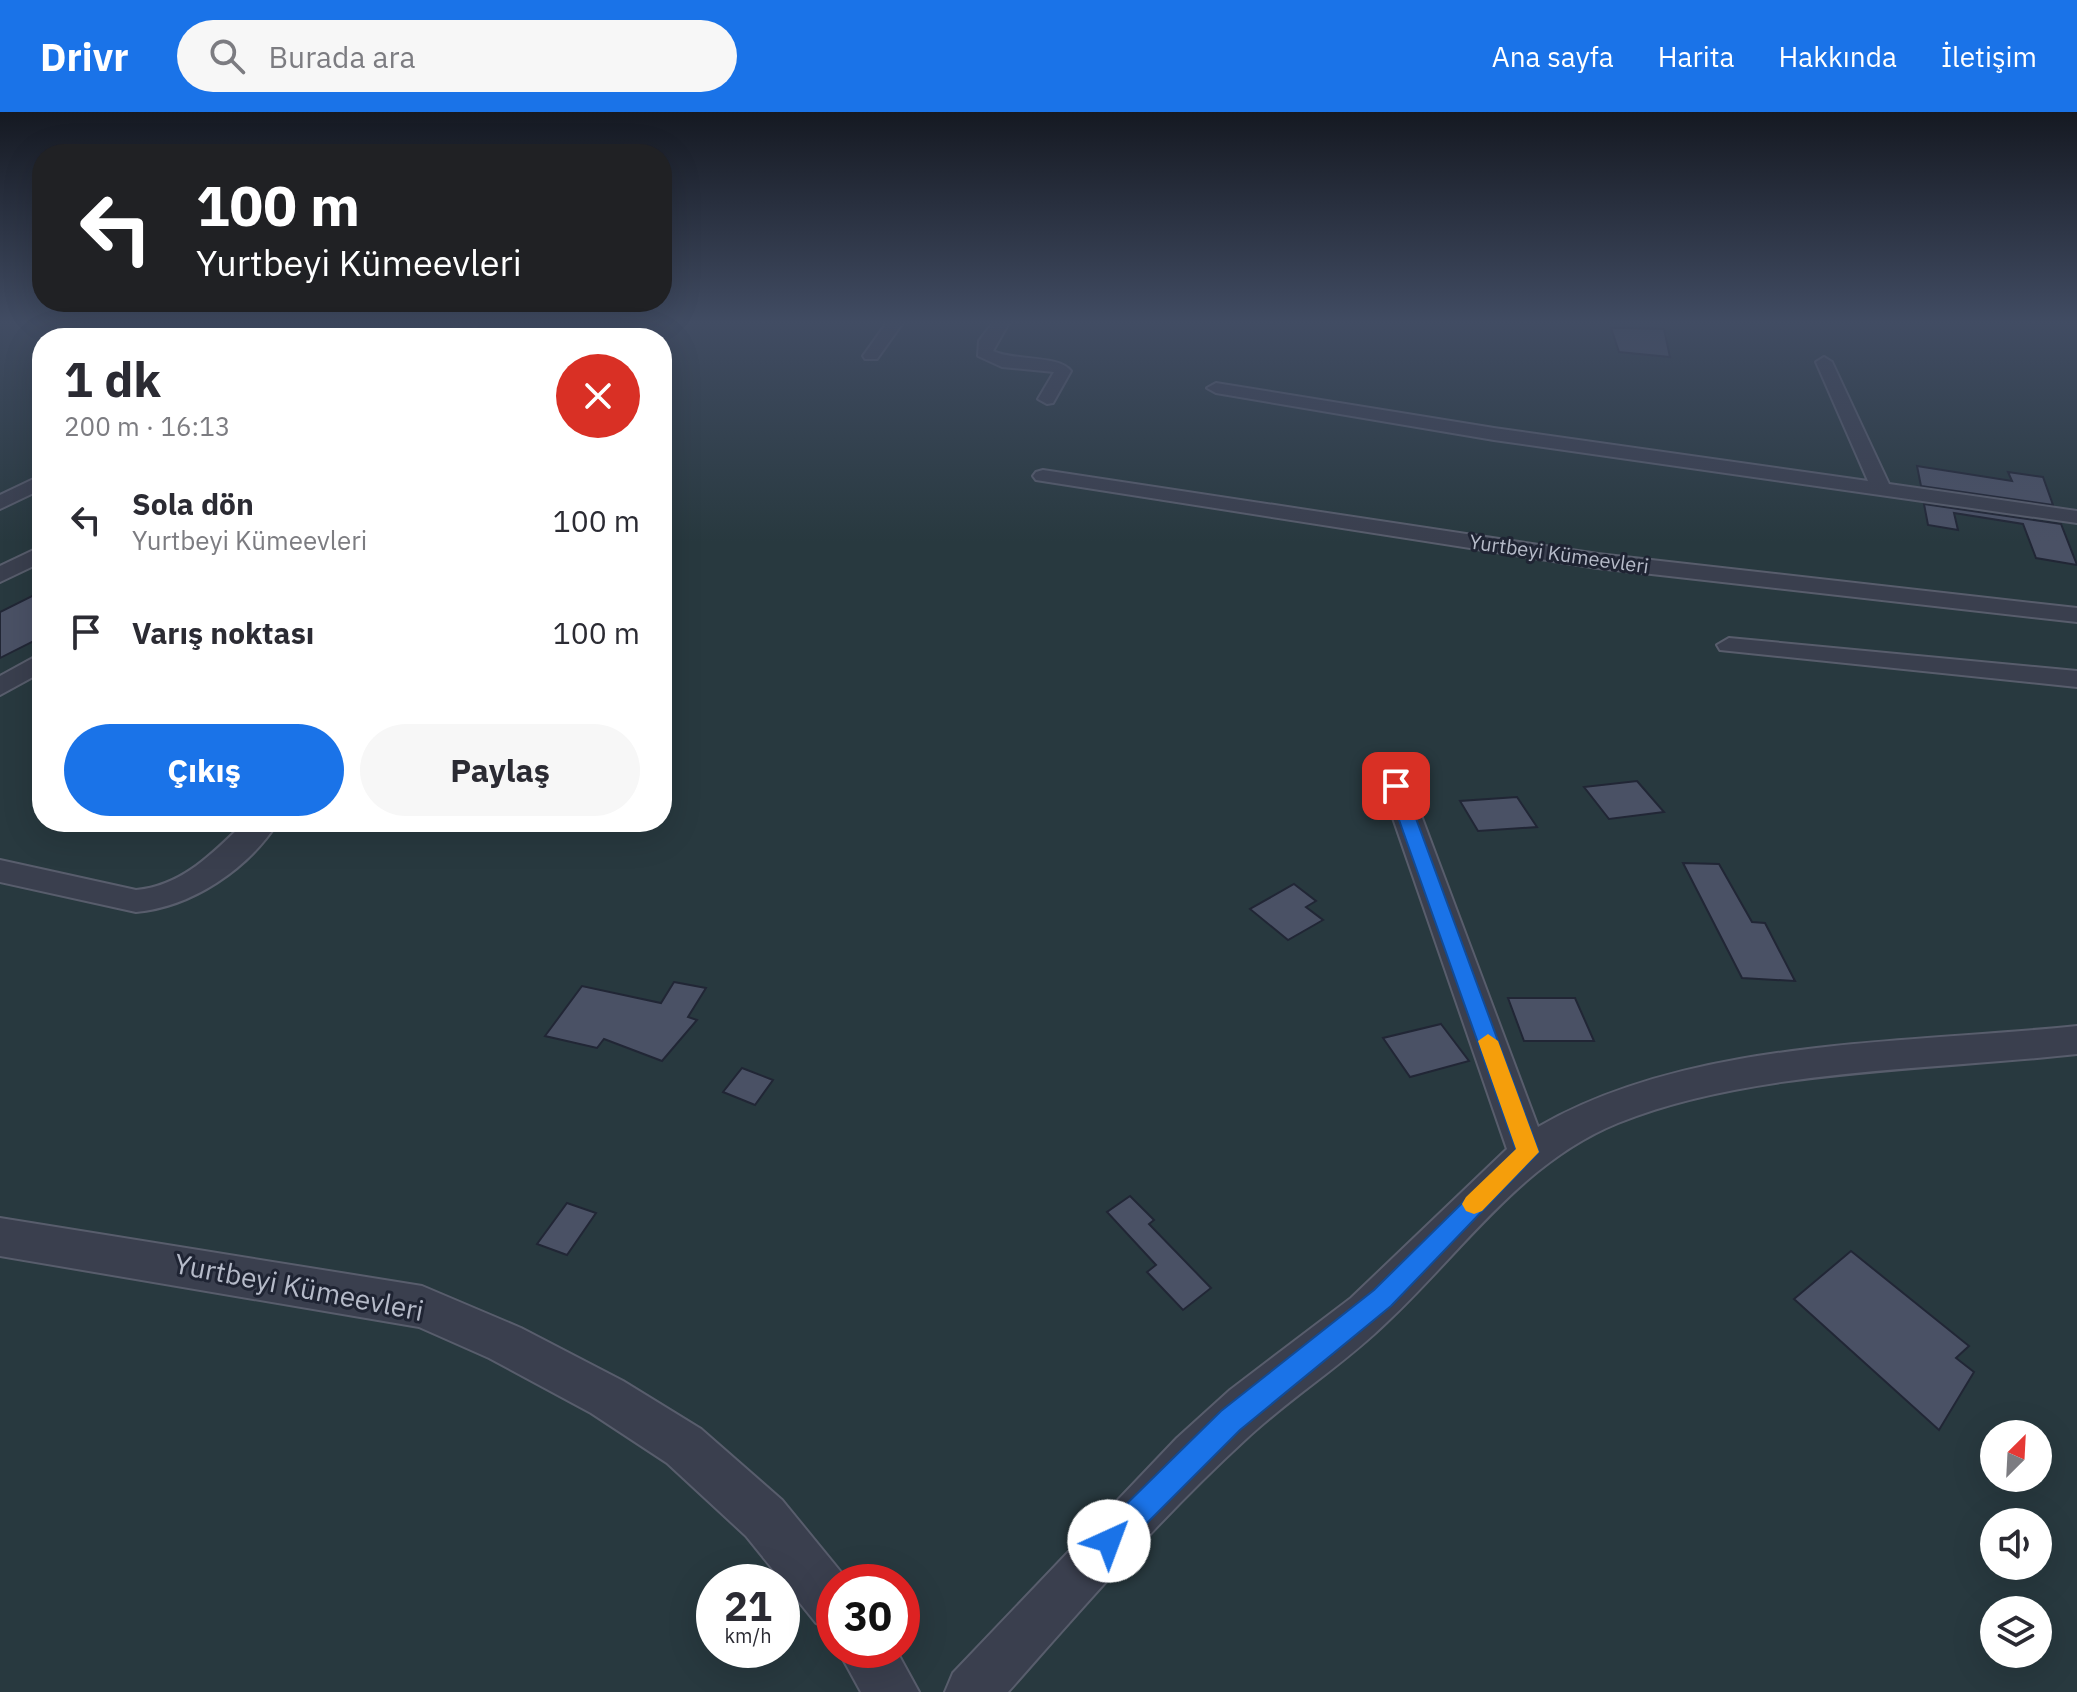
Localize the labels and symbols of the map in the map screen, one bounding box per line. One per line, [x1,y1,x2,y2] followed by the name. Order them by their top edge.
[1468,528,1651,579] street label: Yurtbeyi Kümeevleri
[1362,752,1430,820] pin
[171,1244,427,1329] street label: Yurtbeyi Kümeevleri
[1980,1420,2052,1492] north arrow
[1067,1499,1151,1583] position arrow
[816,1564,920,1668] speed limit sign: 30

